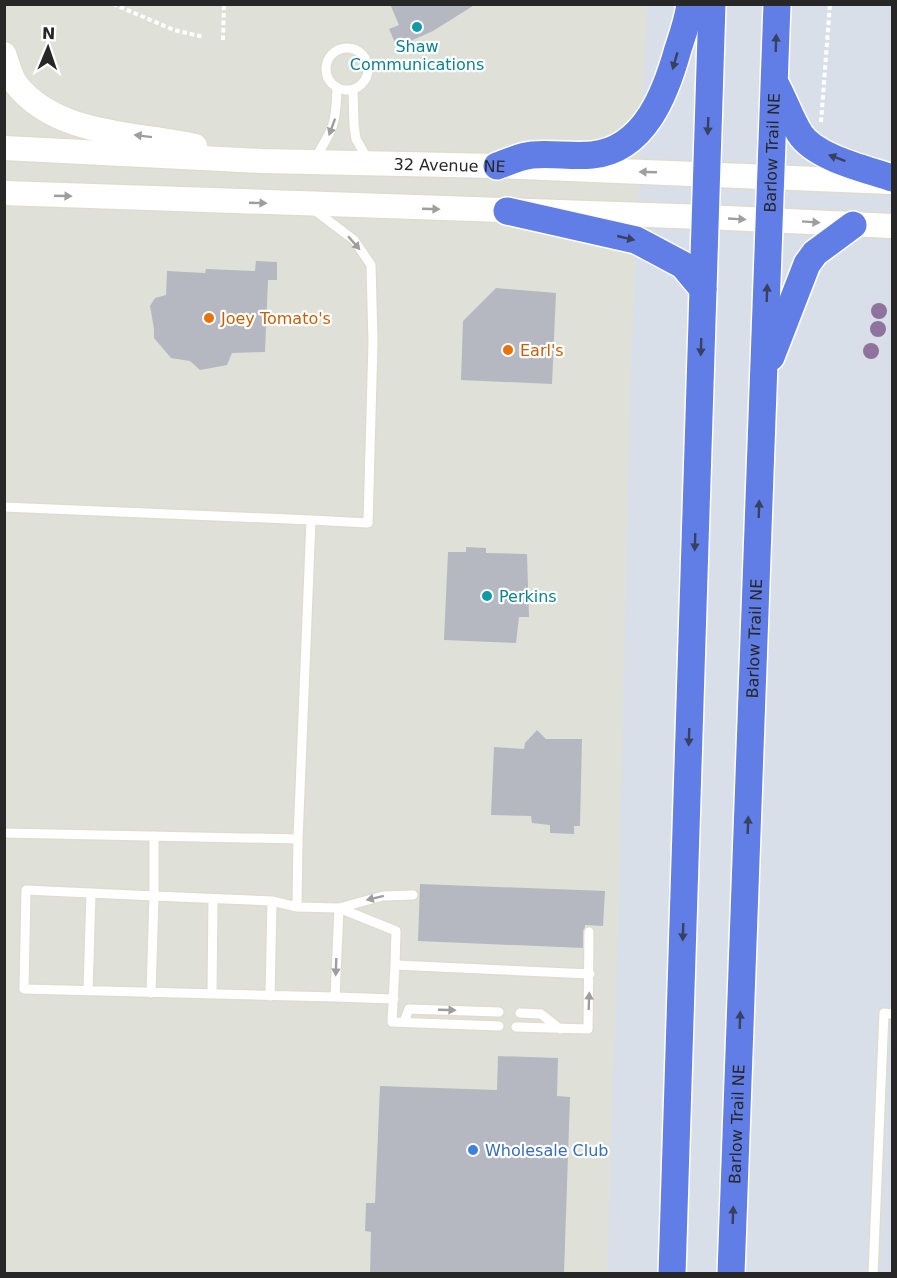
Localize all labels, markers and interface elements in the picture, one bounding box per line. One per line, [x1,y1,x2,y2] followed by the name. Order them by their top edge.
[18,18,78,78] north arrow
[410,20,424,34] marker: Shaw Communications
[41,24,56,43] text: N
[771,33,780,52] one-way arrow
[350,37,484,74] place label: Shaw Communications
[670,52,679,70] one-way arrow
[760,93,784,213] street label: Barlow Trail NE
[703,116,712,135] one-way arrow
[327,118,337,136] one-way arrow
[133,132,152,141] one-way arrow
[828,153,846,163] one-way arrow
[393,155,506,176] street label: 32 Avenue NE
[638,168,657,177] one-way arrow
[53,191,72,200] one-way arrow
[248,199,267,208] one-way arrow
[421,204,440,214] one-way arrow
[728,215,747,224] one-way arrow
[802,218,821,227] one-way arrow
[616,233,635,243] one-way arrow
[347,235,361,250] one-way arrow
[762,283,772,302] one-way arrow
[220,309,331,328] place label: Joey Tomato's
[202,311,216,325] marker: Joey Tomato's
[696,338,706,357] one-way arrow
[520,341,564,360] place label: Earl's
[501,343,515,357] marker: Earl's
[755,499,764,518] one-way arrow
[690,533,700,552] one-way arrow
[743,578,766,699] street label: Barlow Trail NE
[499,587,557,606] place label: Perkins
[480,589,494,603] marker: Perkins
[684,728,694,747] one-way arrow
[743,816,752,835] one-way arrow
[366,894,385,904] one-way arrow
[678,923,688,942] one-way arrow
[332,957,341,976] one-way arrow
[584,991,594,1010] one-way arrow
[438,1006,457,1015] one-way arrow
[736,1011,745,1030] one-way arrow
[725,1064,749,1184] street label: Barlow Trail NE
[485,1141,608,1160] place label: Wholesale Club
[466,1143,480,1157] marker: Wholesale Club
[729,1206,738,1225] one-way arrow

